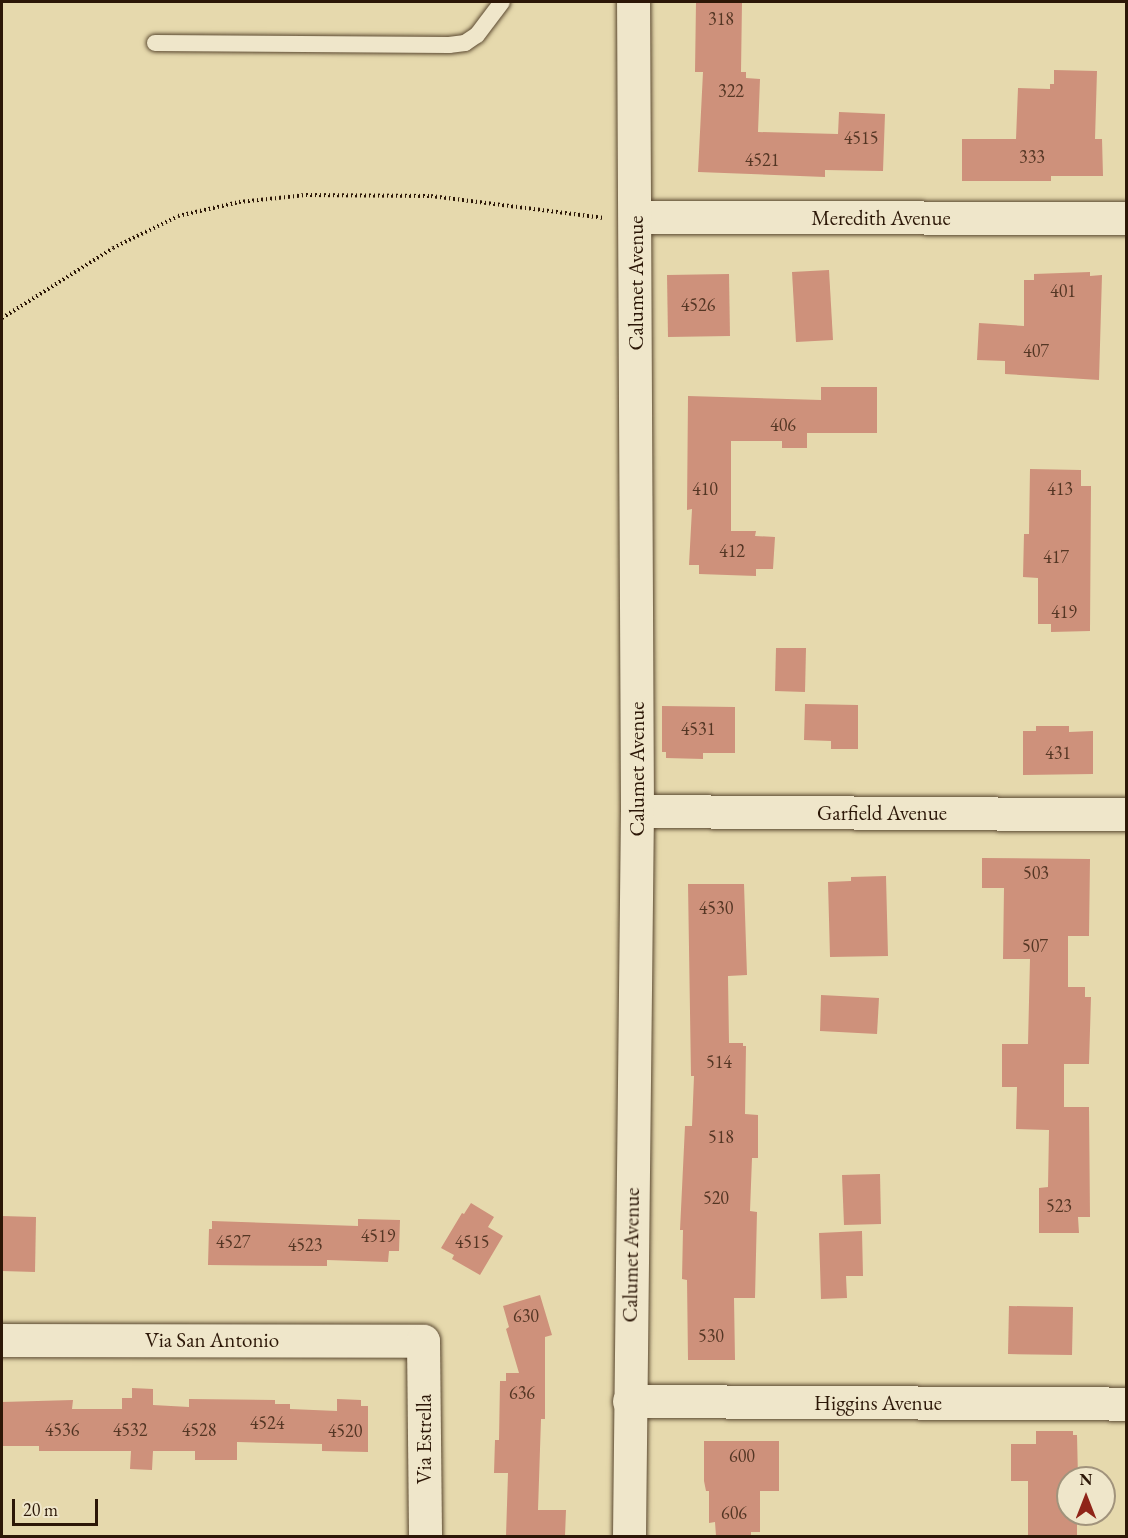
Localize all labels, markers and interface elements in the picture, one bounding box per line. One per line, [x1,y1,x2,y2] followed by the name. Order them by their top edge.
[708,8,734,30] house number: 318
[718,80,744,102] house number: 322
[844,127,878,149] house number: 4515
[1019,146,1045,168] house number: 333
[745,149,779,171] house number: 4521
[811,205,951,231] street label: Meredith Avenue
[623,216,649,350] street label: Calumet Avenue
[1050,280,1076,302] house number: 401
[681,294,715,316] house number: 4526
[1023,340,1049,362] house number: 407
[770,414,796,436] house number: 406
[692,478,718,500] house number: 410
[1047,478,1073,500] house number: 413
[719,540,745,562] house number: 412
[1043,546,1069,568] house number: 417
[1051,601,1077,623] house number: 419
[624,702,650,836] street label: Calumet Avenue
[681,718,715,740] house number: 4531
[1045,742,1071,764] house number: 431
[817,800,947,826] street label: Garfield Avenue
[1023,862,1049,884] house number: 503
[699,897,733,919] house number: 4530
[1022,935,1048,957] house number: 507
[706,1051,732,1073] house number: 514
[708,1126,734,1148] house number: 518
[617,1187,645,1323] street label: Calumet Avenue
[703,1187,729,1209] house number: 520
[1046,1195,1072,1217] house number: 523
[361,1225,395,1247] house number: 4519
[216,1231,250,1253] house number: 4527
[455,1231,489,1253] house number: 4515
[288,1234,322,1256] house number: 4523
[513,1305,539,1327] house number: 630
[698,1325,724,1347] house number: 530
[145,1327,279,1353] street label: Via San Antonio
[509,1382,535,1404] house number: 636
[814,1390,942,1416] street label: Higgins Avenue
[411,1394,437,1484] street label: Via Estrella
[250,1412,284,1434] house number: 4524
[45,1419,79,1441] house number: 4536
[113,1419,147,1441] house number: 4532
[182,1419,216,1441] house number: 4528
[328,1420,362,1442] house number: 4520
[729,1445,755,1467] house number: 600
[1056,1466,1116,1526] north arrow
[1080,1469,1092,1490] text: N
[15,1487,100,1525] scale bar
[23,1498,58,1521] text: 20 m
[721,1502,747,1524] house number: 606

